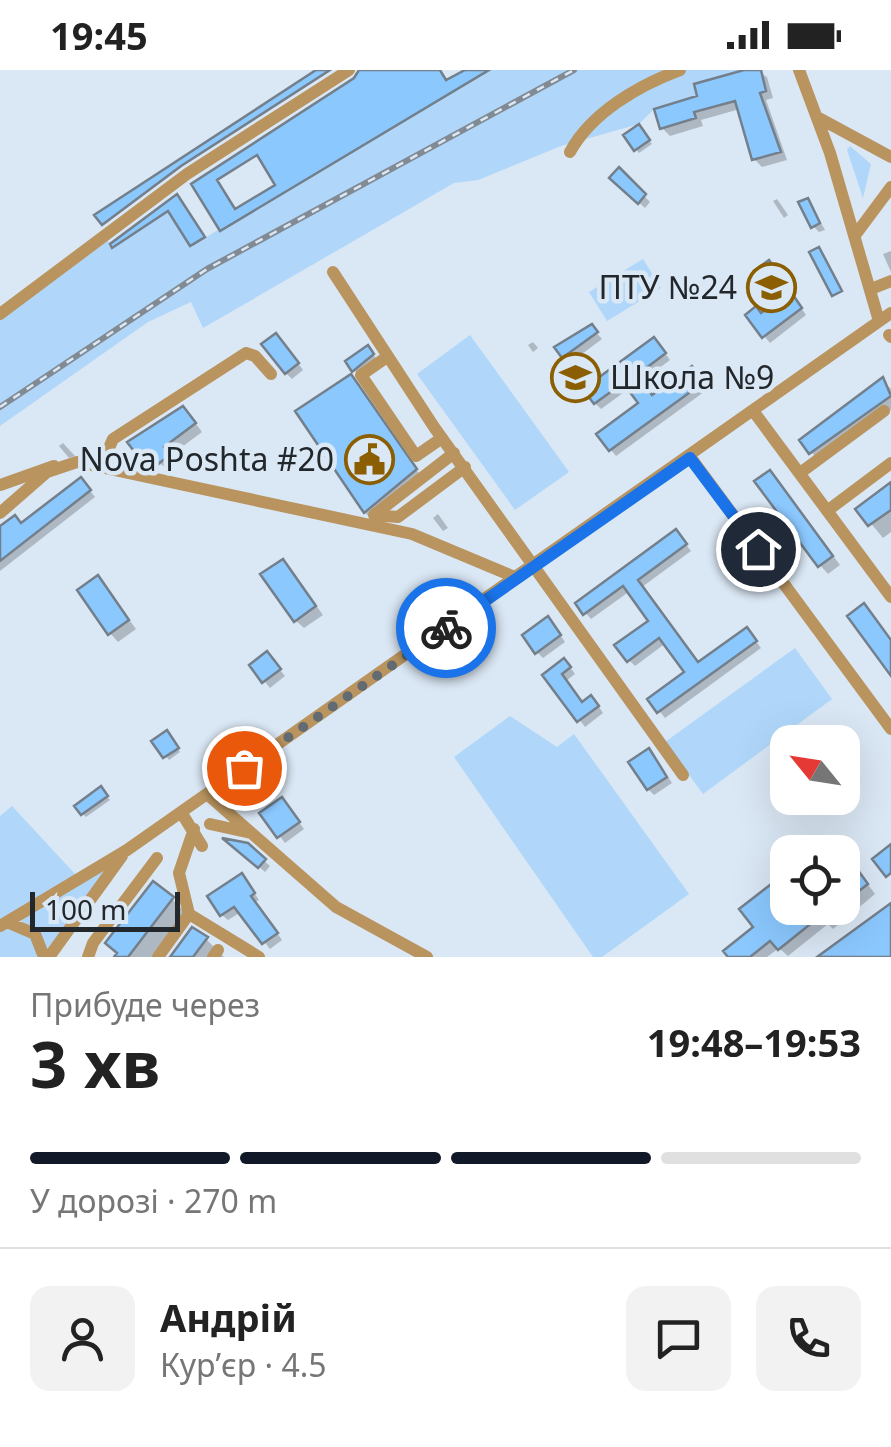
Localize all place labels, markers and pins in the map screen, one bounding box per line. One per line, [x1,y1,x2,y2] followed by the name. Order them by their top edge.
[746,262,798,314] school or university icon: ПТУ №24
[598,265,737,308] place label: ПТУ №24
[549,352,601,404] school or university icon: Школа №9
[610,355,774,398] place label: Школа №9
[343,434,395,486] public building icon: Nova Poshta #20
[80,437,334,480] place label: Nova Poshta #20
[716,507,801,592] pin
[202,726,287,811] pin

